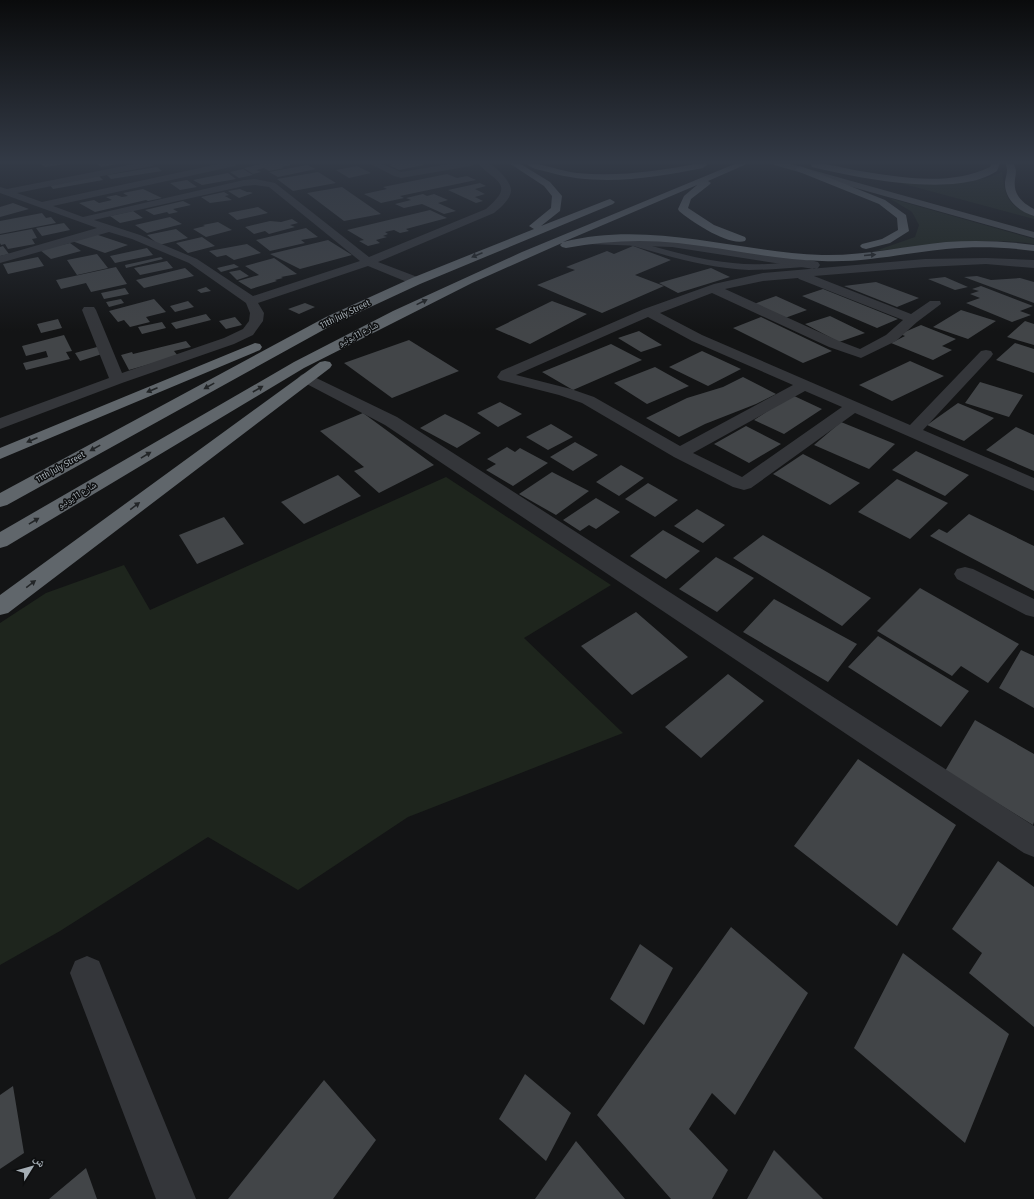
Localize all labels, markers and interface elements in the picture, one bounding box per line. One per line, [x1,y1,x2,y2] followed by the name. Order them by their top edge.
[864,252,876,258] one-way arrow
[470,253,482,259] one-way arrow
[318,298,372,330] street label: 11th July Street
[416,299,428,305] one-way arrow
[336,320,380,349] street label: شارع 11يونيو
[203,383,215,389] one-way arrow
[252,386,264,393] one-way arrow
[145,388,157,394] one-way arrow
[25,438,37,444] one-way arrow
[89,445,101,452] one-way arrow
[34,449,86,485] street label: 11th July Street
[140,451,152,458] one-way arrow
[56,480,99,511] street label: شارع 11يونيو
[130,501,141,510] one-way arrow
[28,517,40,524] one-way arrow
[26,579,37,588] one-way arrow
[12,1147,52,1187] north arrow
[30,1153,48,1171] text: ش

